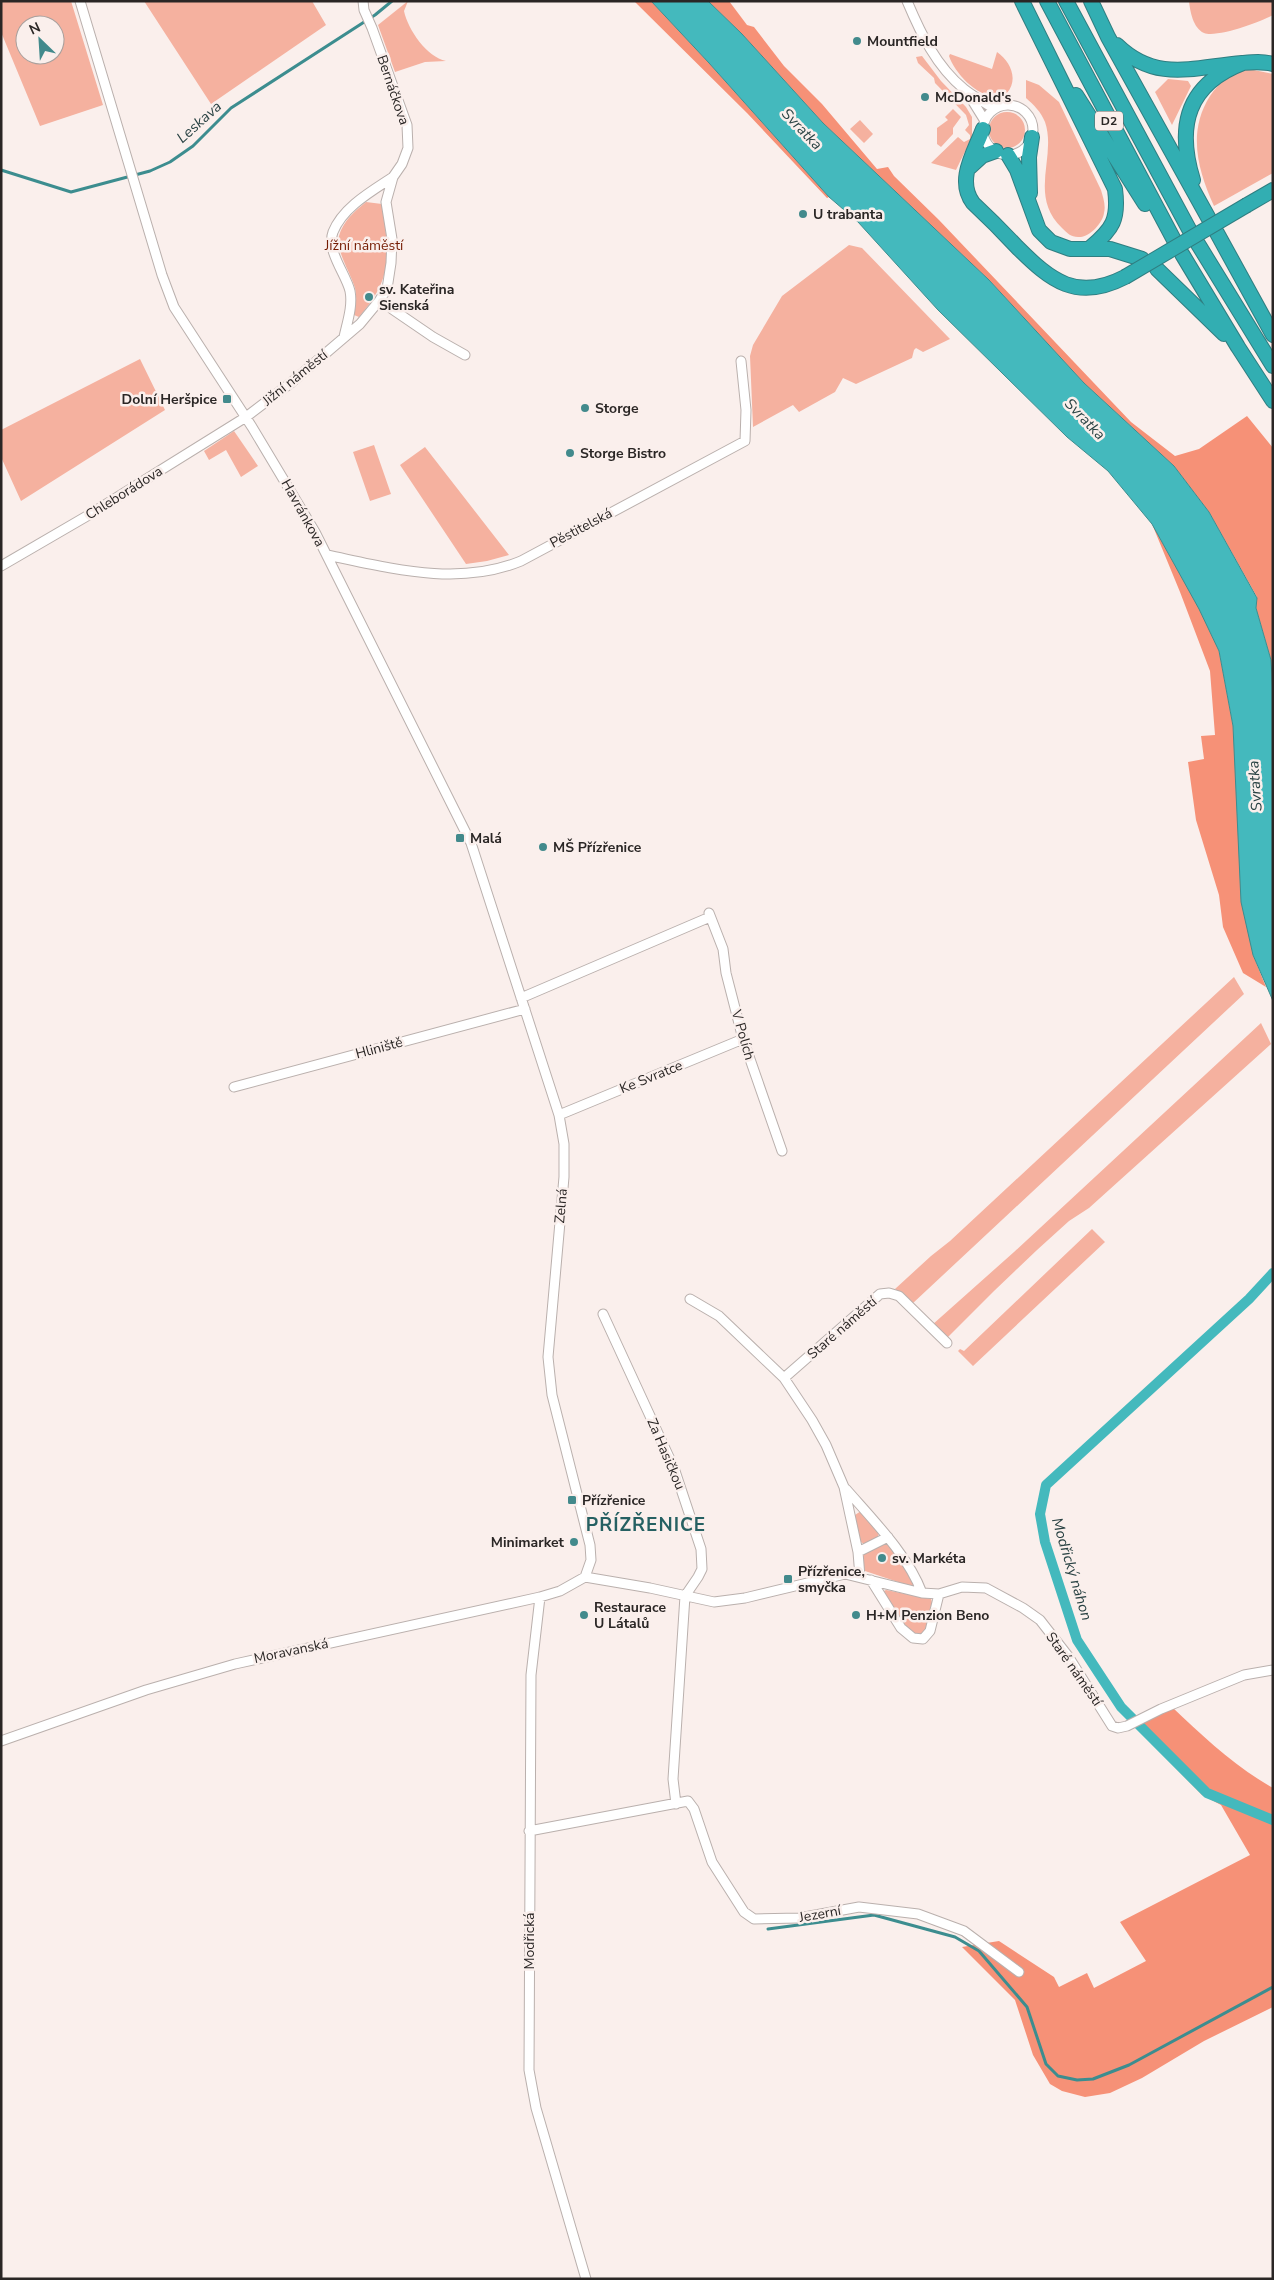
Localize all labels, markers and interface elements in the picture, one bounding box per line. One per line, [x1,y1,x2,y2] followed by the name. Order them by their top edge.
[15,15,65,65] north arrow
[26,18,43,39] text: N
[867,32,938,51] place label: Mountfield
[851,35,863,47] marker: Mountfield
[372,52,414,128] street label: Bernáčkova
[935,88,1012,107] place label: McDonald's
[919,91,931,103] marker: McDonald's
[172,96,226,148] water label: Leskava
[777,104,827,154] water label: Svratka
[1095,112,1123,130] road number: D2
[813,205,883,224] place label: U trabanta
[797,208,809,220] marker: U trabanta
[324,236,404,255] park label: Jížní náměstí
[379,280,454,315] place label: sv. Kateřina Sienská
[363,291,375,303] marker: sv. Kateřina Sienská
[258,345,332,411] street label: Jižní náměstí
[122,390,217,409] place label: Dolní Heršpice
[221,393,233,405] marker: Dolní Heršpice
[1060,394,1110,444] water label: Svratka
[595,399,639,418] place label: Storge
[579,402,591,414] marker: Storge
[580,444,666,463] place label: Storge Bistro
[564,447,576,459] marker: Storge Bistro
[82,462,166,524] street label: Chleborádova
[277,476,329,550] street label: Havránkova
[546,504,616,552] street label: Pěstitelská
[1243,760,1267,812] water label: Svratka
[470,829,502,848] place label: Malá
[454,832,466,844] marker: Malá
[553,838,642,857] place label: MŠ Přízřenice
[537,841,549,853] marker: MŠ Přízřenice
[727,1007,759,1062] street label: V Polích
[353,1033,405,1063] street label: Hliniště
[617,1056,685,1098] street label: Ke Svratce
[550,1188,572,1224] street label: Zelná
[803,1292,881,1364] street label: Staré náměstí
[642,1415,690,1493] street label: Za Hasičkou
[582,1491,646,1510] place label: Přízřenice
[566,1494,578,1506] marker: Přízřenice
[586,1512,706,1538] district label: PŘÍZŘENICE
[1047,1515,1097,1623] water label: Modřický náhon
[491,1533,565,1552] place label: Minimarket
[568,1536,580,1548] marker: Minimarket
[892,1549,966,1568] place label: sv. Markéta
[876,1552,888,1564] marker: sv. Markéta
[798,1562,865,1597] place label: Přízřenice, smyčka
[782,1573,794,1585] marker: Přízřenice, smyčka
[594,1598,666,1633] place label: Restaurace U Látalů
[866,1606,989,1625] place label: H+M Penzion Beno
[578,1609,590,1621] marker: Restaurace U Látalů
[850,1609,862,1621] marker: H+M Penzion Beno
[1041,1628,1107,1710] street label: Staré náměstí
[252,1634,330,1668] street label: Moravanská
[797,1901,843,1927] street label: Jezerní
[520,1912,539,1970] street label: Modřická

